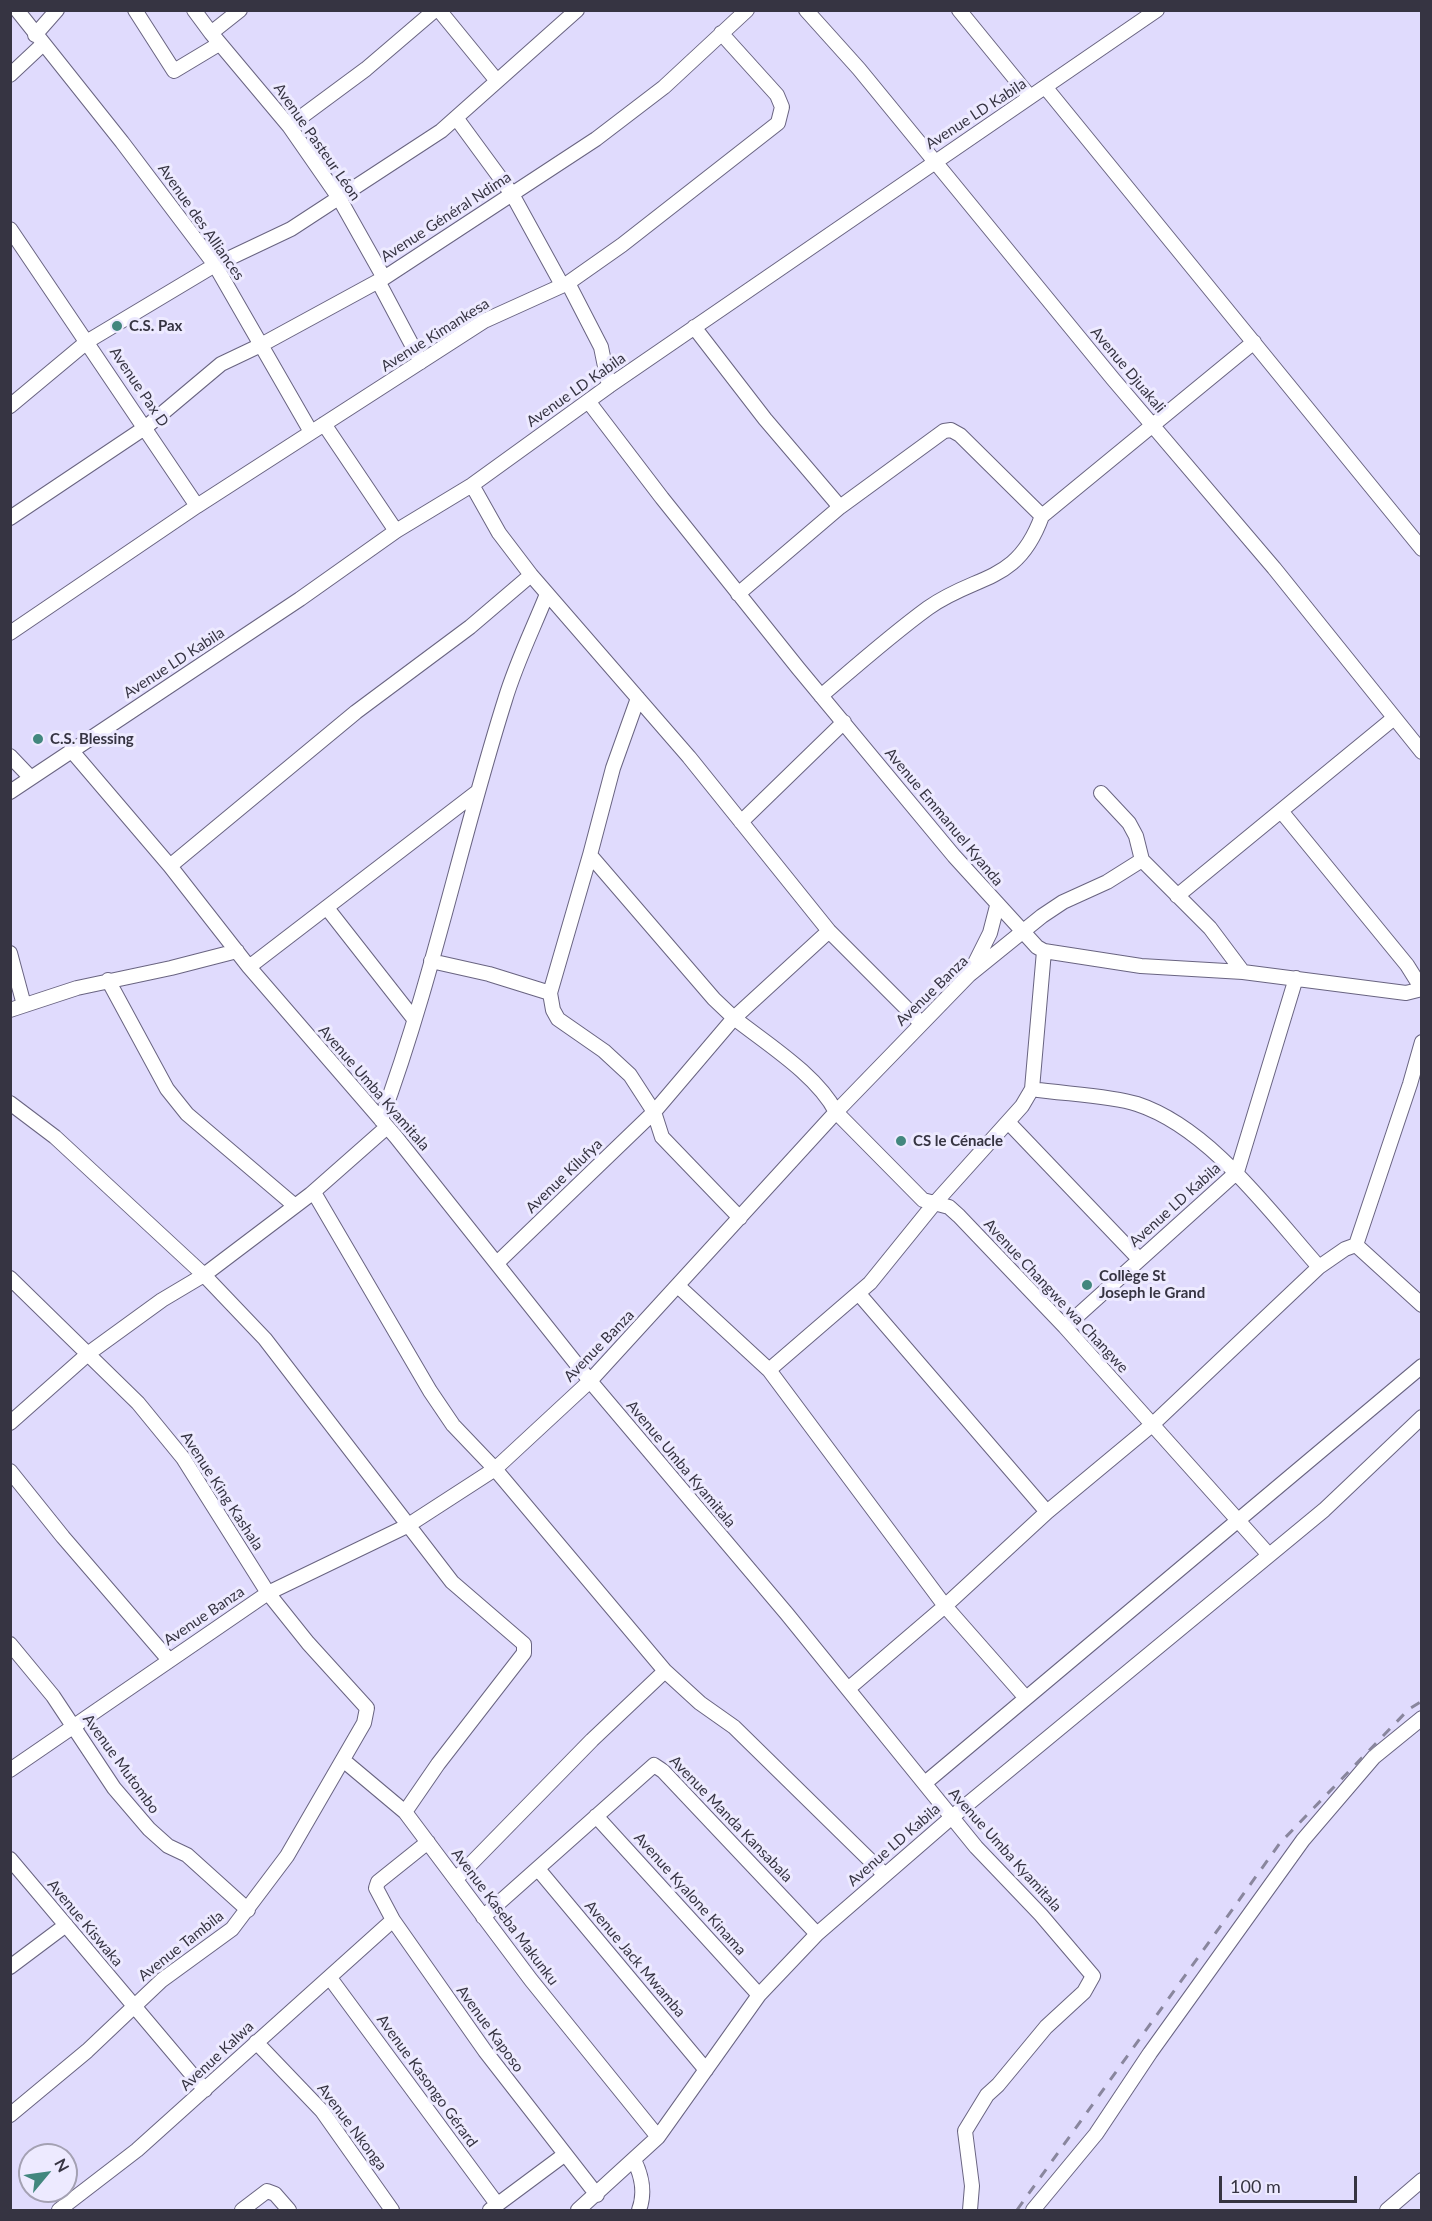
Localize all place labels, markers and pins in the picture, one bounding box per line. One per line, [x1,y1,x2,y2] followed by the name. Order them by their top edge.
[129,317,182,335] place label: C.S. Pax
[110,319,124,333] marker: C.S. Pax
[50,730,134,748] place label: C.S. Blessing
[31,732,45,746] marker: C.S. Blessing
[913,1132,1003,1150] place label: CS le Cénacle
[894,1134,908,1148] marker: CS le Cénacle
[1099,1267,1205,1302] place label: Collège St Joseph le Grand
[1080,1278,1094,1292] marker: Collège St Joseph le Grand

